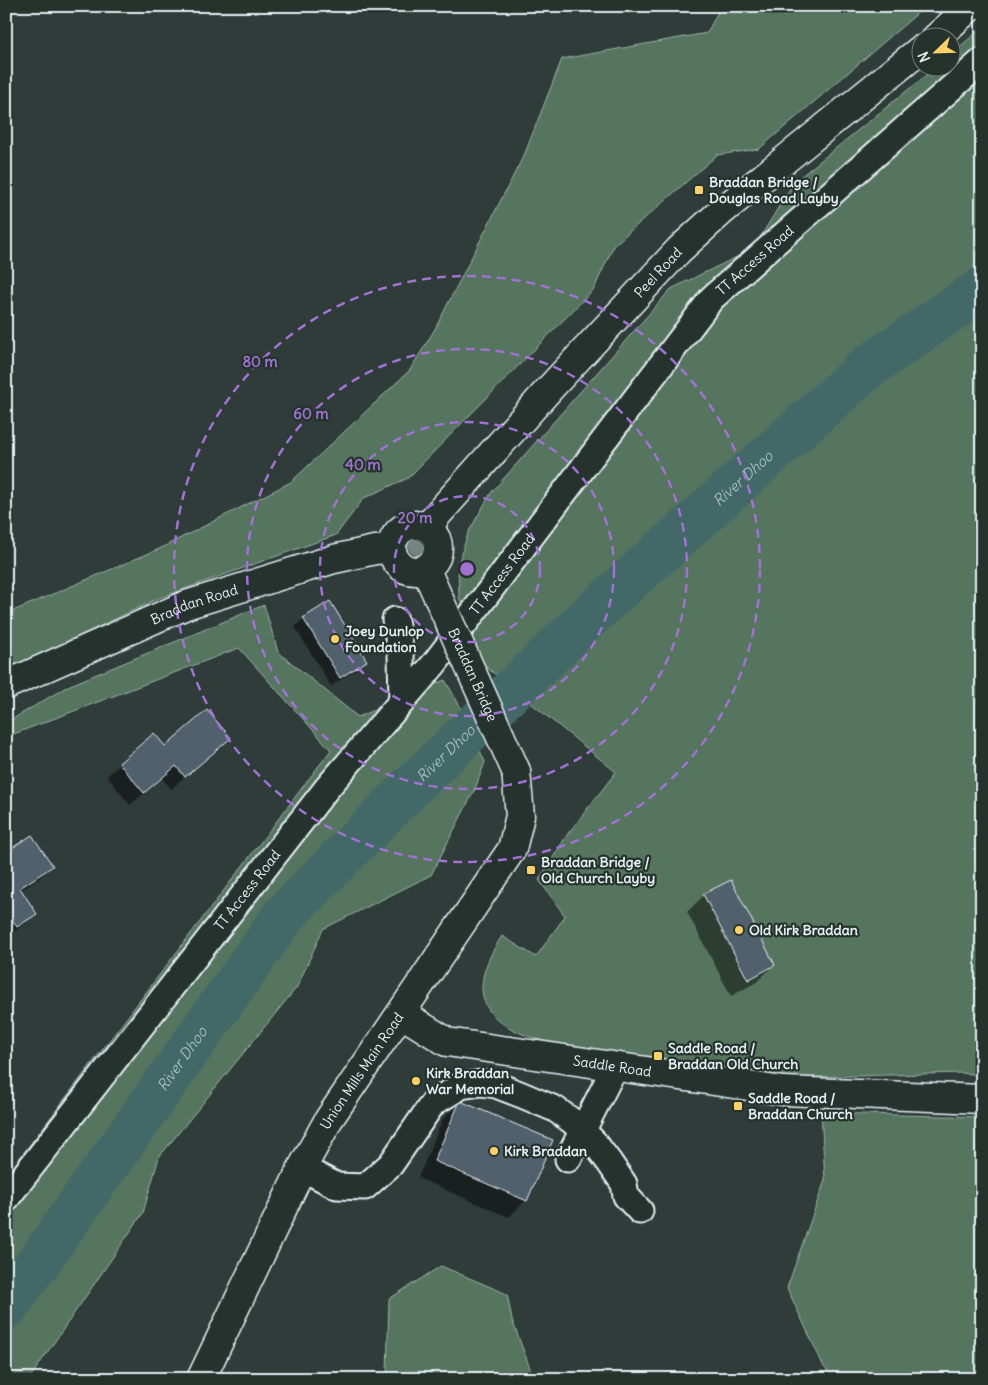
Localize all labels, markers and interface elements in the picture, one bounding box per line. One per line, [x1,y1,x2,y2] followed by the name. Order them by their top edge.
[910,28,960,78] north arrow
[914,49,934,65] text: N
[709,173,839,207] place label: Braddan Bridge / Douglas Road Layby
[693,184,705,196] marker: Braddan Bridge / Douglas Road Layby
[712,221,797,299] street label: TT Access Road
[630,244,686,301] street label: Peel Road
[242,352,278,371] text: 80 m
[293,404,329,423] text: 60 m
[709,445,778,510] water label: River Dhoo
[345,455,381,474] text: 40 m
[398,508,432,527] text: 20 m
[466,530,539,618] street label: TT Access Road
[458,560,476,578] centre of rings
[148,580,240,629] street label: Braddan Road
[345,622,424,656] place label: Joey Dunlop Foundation
[444,625,502,724] street label: Braddan Bridge
[329,633,341,645] marker: Joey Dunlop Foundation
[412,720,480,786] water label: River Dhoo
[210,846,284,934] street label: TT Access Road
[541,853,655,887] place label: Braddan Bridge / Old Church Layby
[525,864,537,876] marker: Braddan Bridge / Old Church Layby
[749,921,858,939] place label: Old Kirk Braddan
[733,924,745,936] marker: Old Kirk Braddan
[316,1009,408,1133] street label: Union Mills Main Road
[153,1022,212,1095] water label: River Dhoo
[668,1039,798,1073] place label: Saddle Road / Braddan Old Church
[652,1050,664,1062] marker: Saddle Road / Braddan Old Church
[572,1051,653,1081] street label: Saddle Road
[426,1064,514,1098] place label: Kirk Braddan War Memorial
[410,1075,422,1087] marker: Kirk Braddan War Memorial
[748,1089,853,1123] place label: Saddle Road / Braddan Church
[732,1100,744,1112] marker: Saddle Road / Braddan Church
[504,1142,587,1160] place label: Kirk Braddan
[488,1145,500,1157] marker: Kirk Braddan

